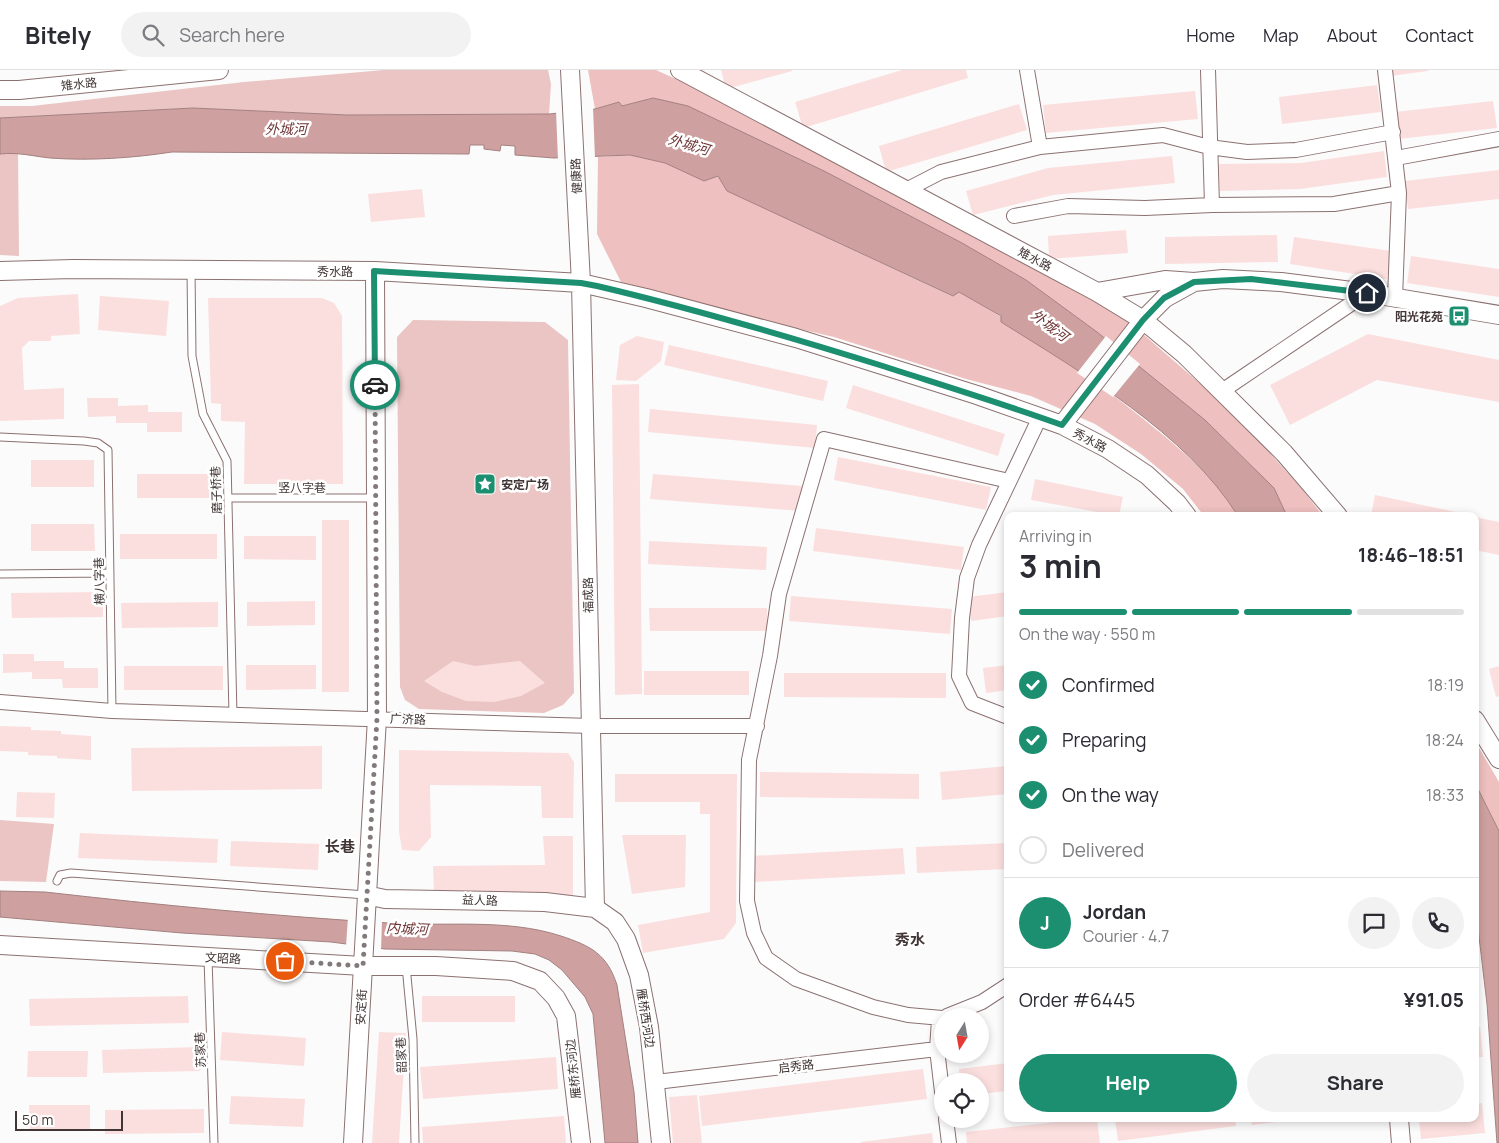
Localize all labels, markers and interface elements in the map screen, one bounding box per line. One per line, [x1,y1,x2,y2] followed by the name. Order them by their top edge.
[121,12,471,57] search box
[25,18,91,51] text: Bitely
[139,21,167,49] icon: search
[179,22,285,48] text: Search here
[1186,23,1235,47] text: Home
[1263,23,1299,47] text: Map
[1327,23,1377,47] text: About
[1405,23,1474,47] text: Contact
[60,74,98,94] street label: 雉水路
[265,119,310,138] water label: 外城河
[666,129,715,160] water label: 外城河
[567,158,585,194] street label: 健康路
[1015,243,1055,275] street label: 雉水路
[317,263,353,280] street label: 秀水路
[1346,272,1388,314] pin
[1353,279,1381,307] icon: home
[1447,304,1471,328] bus stop icon: 阳光花苑
[1028,305,1075,347] water label: 外城河
[1395,308,1443,325] place label: 阳光花苑
[350,360,400,410] courier
[361,371,389,399] icon: car
[1070,424,1110,456] street label: 秀水路
[207,466,225,514] street label: 磨子桥巷
[473,472,497,496] place icon: 安定广场
[501,476,549,493] place label: 安定广场
[278,479,326,496] street label: 竖八字巷
[1019,525,1092,547] text: Arriving in
[1358,542,1464,568] text: 18:46–18:51
[1019,544,1102,588] text: 3 min
[90,557,108,605] street label: 横八字巷
[579,577,597,613] street label: 福成路
[1019,623,1155,645] text: On the way · 550 m
[1019,671,1047,699] icon: check
[1062,672,1155,698] text: Confirmed
[1428,674,1464,696] text: 18:19
[390,710,426,728] street label: 广济路
[1019,726,1047,754] icon: check
[1062,727,1147,753] text: Preparing
[1425,729,1464,751] text: 18:24
[1019,781,1047,809] icon: check
[1062,782,1159,808] text: On the way
[1426,784,1464,806] text: 18:33
[325,836,355,857] district label: 长巷
[1062,837,1144,863] text: Delivered
[462,891,498,909] street label: 益人路
[1348,897,1400,949] button: chat
[1412,897,1464,949] button: phone
[1083,899,1146,925] text: Jordan
[1040,910,1050,936] text: J
[386,917,431,939] water label: 内城河
[1083,925,1169,947] text: Courier · 4.7
[895,929,925,950] district label: 秀水
[264,940,306,982] pin
[271,947,299,975] icon: bag
[205,949,241,967] street label: 文昭路
[633,987,659,1049] street label: 雁桥西河边
[1019,987,1135,1013] text: Order #6445
[1404,987,1464,1013] text: ¥91.05
[352,989,370,1025] street label: 安定街
[934,1008,989,1062] north arrow
[934,1008,989,1128] map controls
[191,1032,209,1068] street label: 苏家巷
[392,1037,410,1073] street label: 韶家巷
[561,1038,585,1100] street label: 雁桥东河边
[1019,1054,1237,1112] button: Help
[1247,1054,1464,1112] button: Share
[777,1055,815,1077] street label: 启秀路
[934,1073,989,1128] button: locate
[15,1108,122,1131] scale bar
[22,1110,53,1129] text: 50 m

